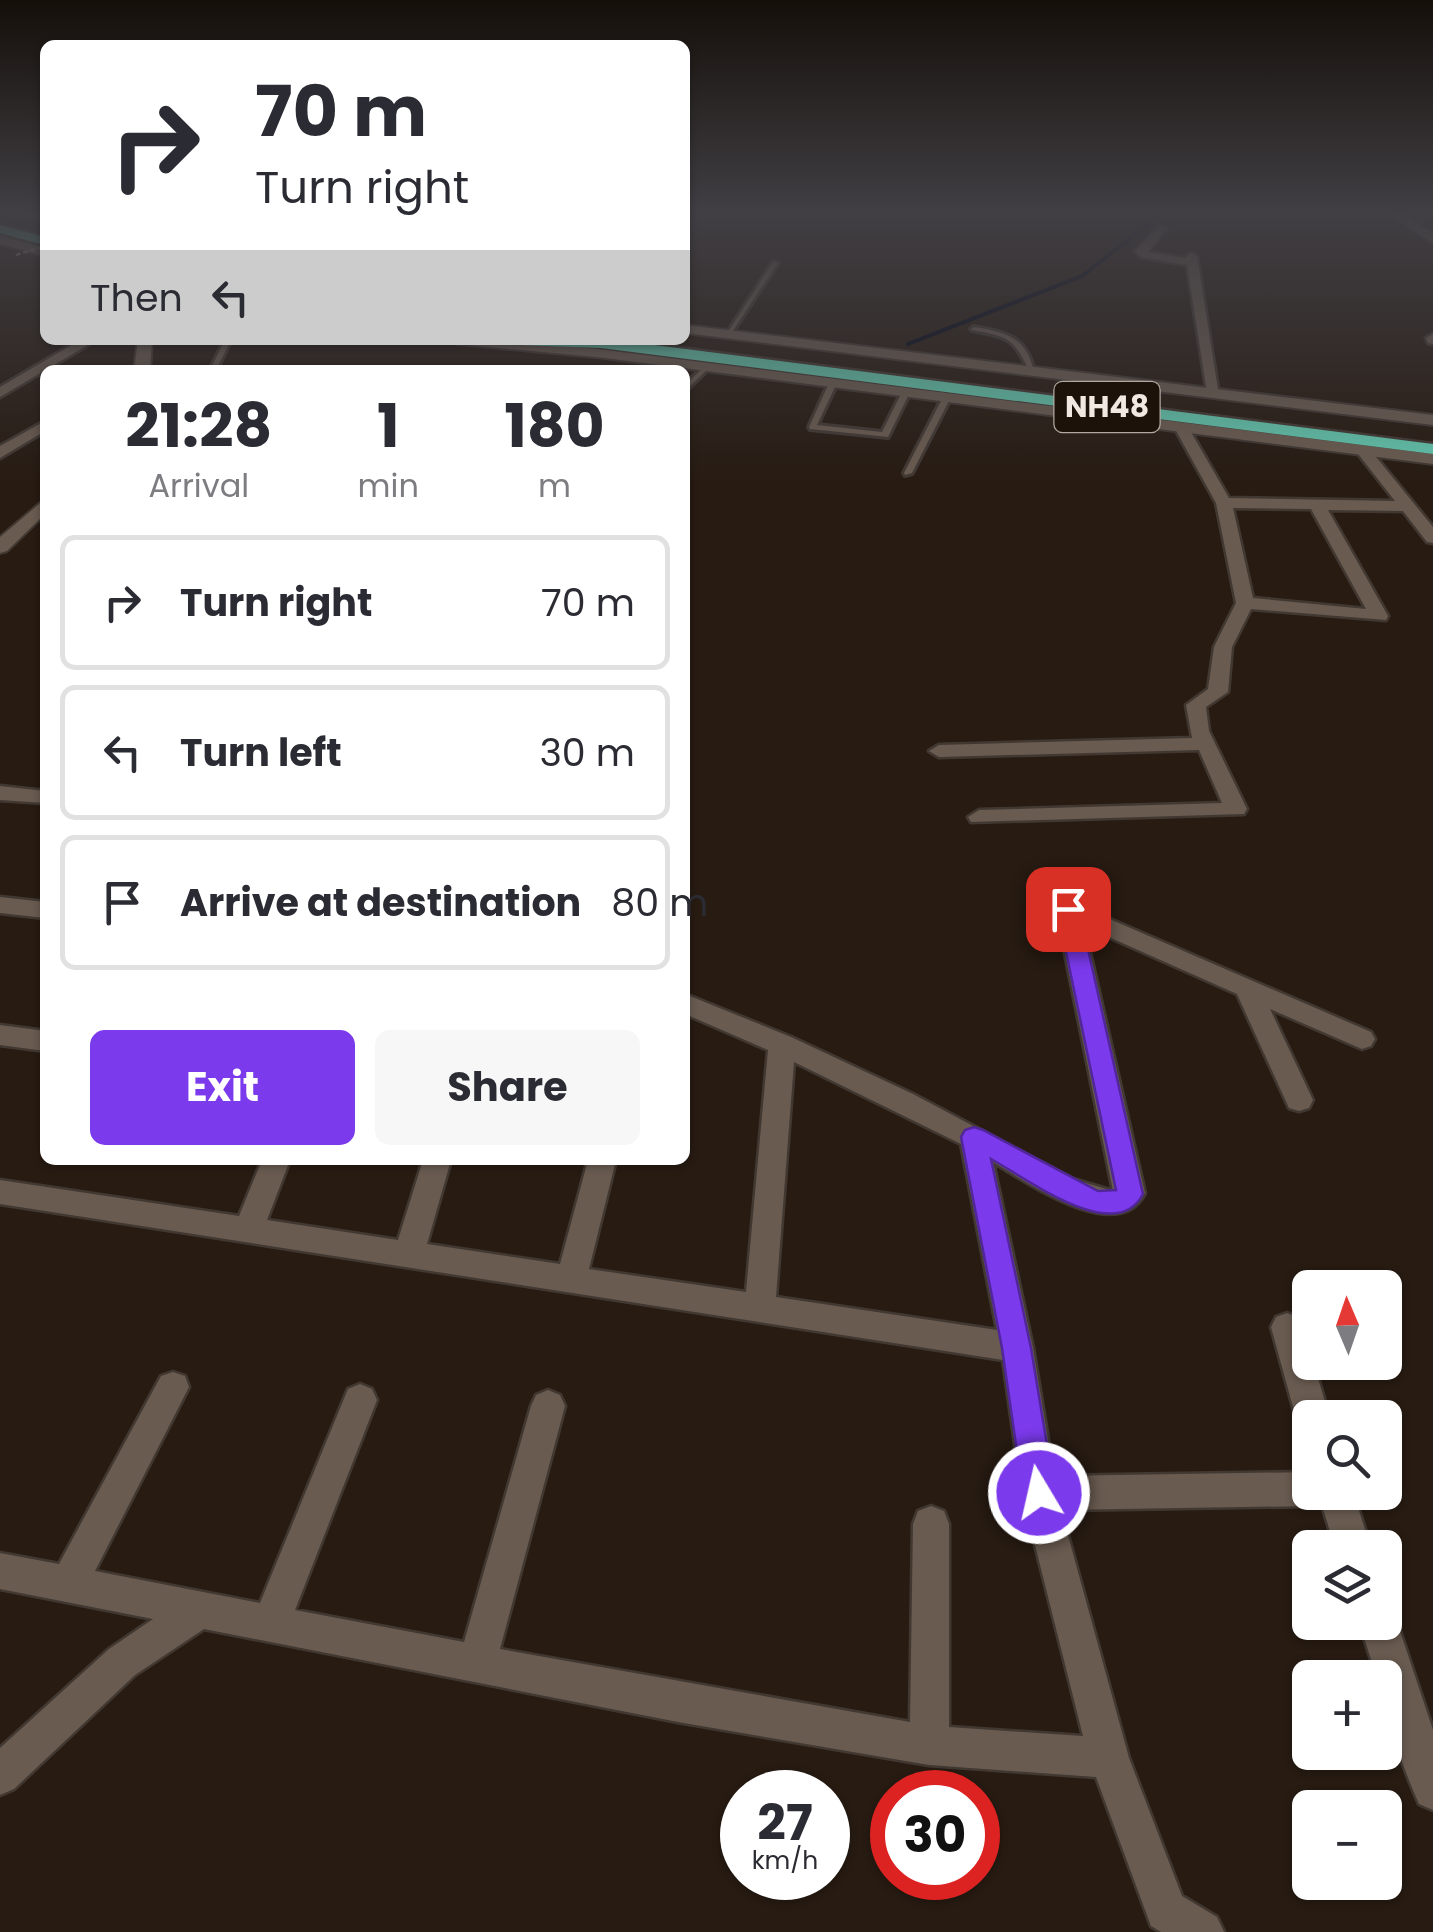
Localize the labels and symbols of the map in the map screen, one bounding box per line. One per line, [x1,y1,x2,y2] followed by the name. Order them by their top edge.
[1054,382,1160,432] road number: NH48
[1026,867,1111,952] pin
[1292,1270,1402,1380] north arrow
[987,1441,1091,1545] position arrow
[870,1770,1000,1900] speed limit sign: 30

